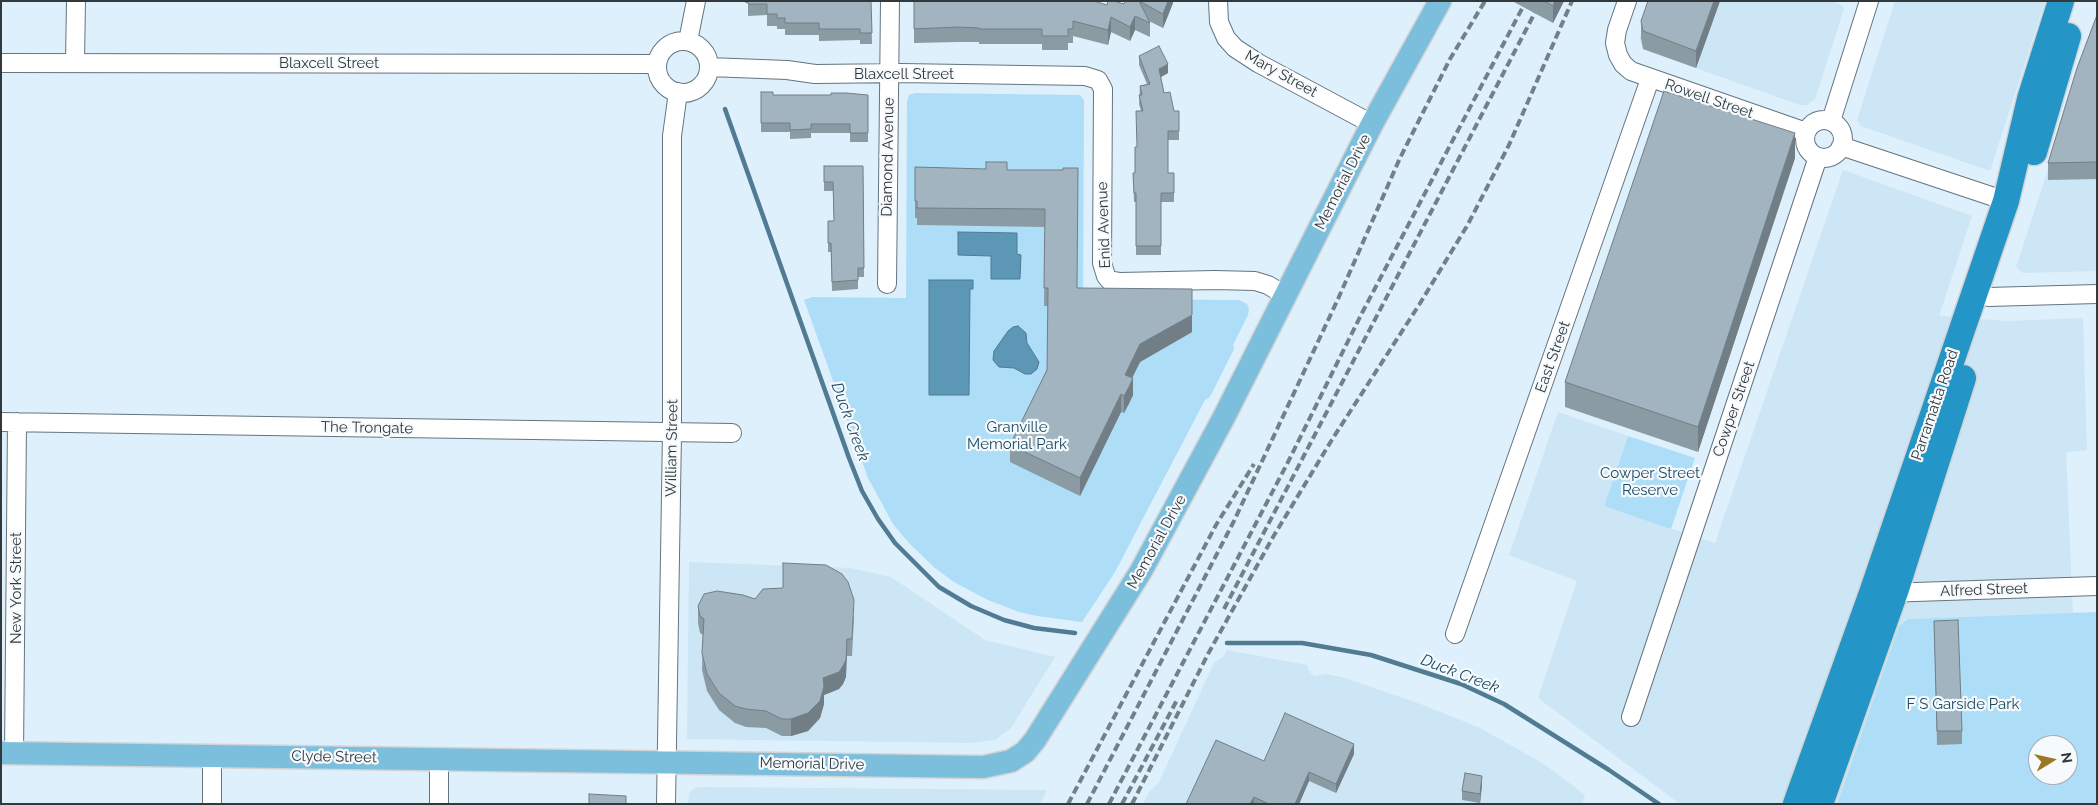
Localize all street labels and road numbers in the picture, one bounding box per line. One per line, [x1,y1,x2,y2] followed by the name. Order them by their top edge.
[1242,47,1320,101] street label: Mary Street
[279,54,379,72] street label: Blaxcell Street
[854,65,954,83] street label: Blaxcell Street
[1662,75,1756,123] street label: Rowell Street
[878,97,898,217] street label: Diamond Avenue
[1311,131,1375,233] street label: Memorial Drive
[1093,181,1115,269] street label: Enid Avenue
[1532,319,1574,395] street label: East Street
[1908,347,1962,463] street label: Parramatta Road
[1709,359,1759,459] street label: Cowper Street
[662,399,682,497] street label: William Street
[321,418,413,438] street label: The Trongate
[1124,492,1190,592] street label: Memorial Drive
[7,532,25,644] street label: New York Street
[1940,579,2028,601] street label: Alfred Street
[291,747,377,767] street label: Clyde Street
[759,754,865,774] street label: Memorial Drive

